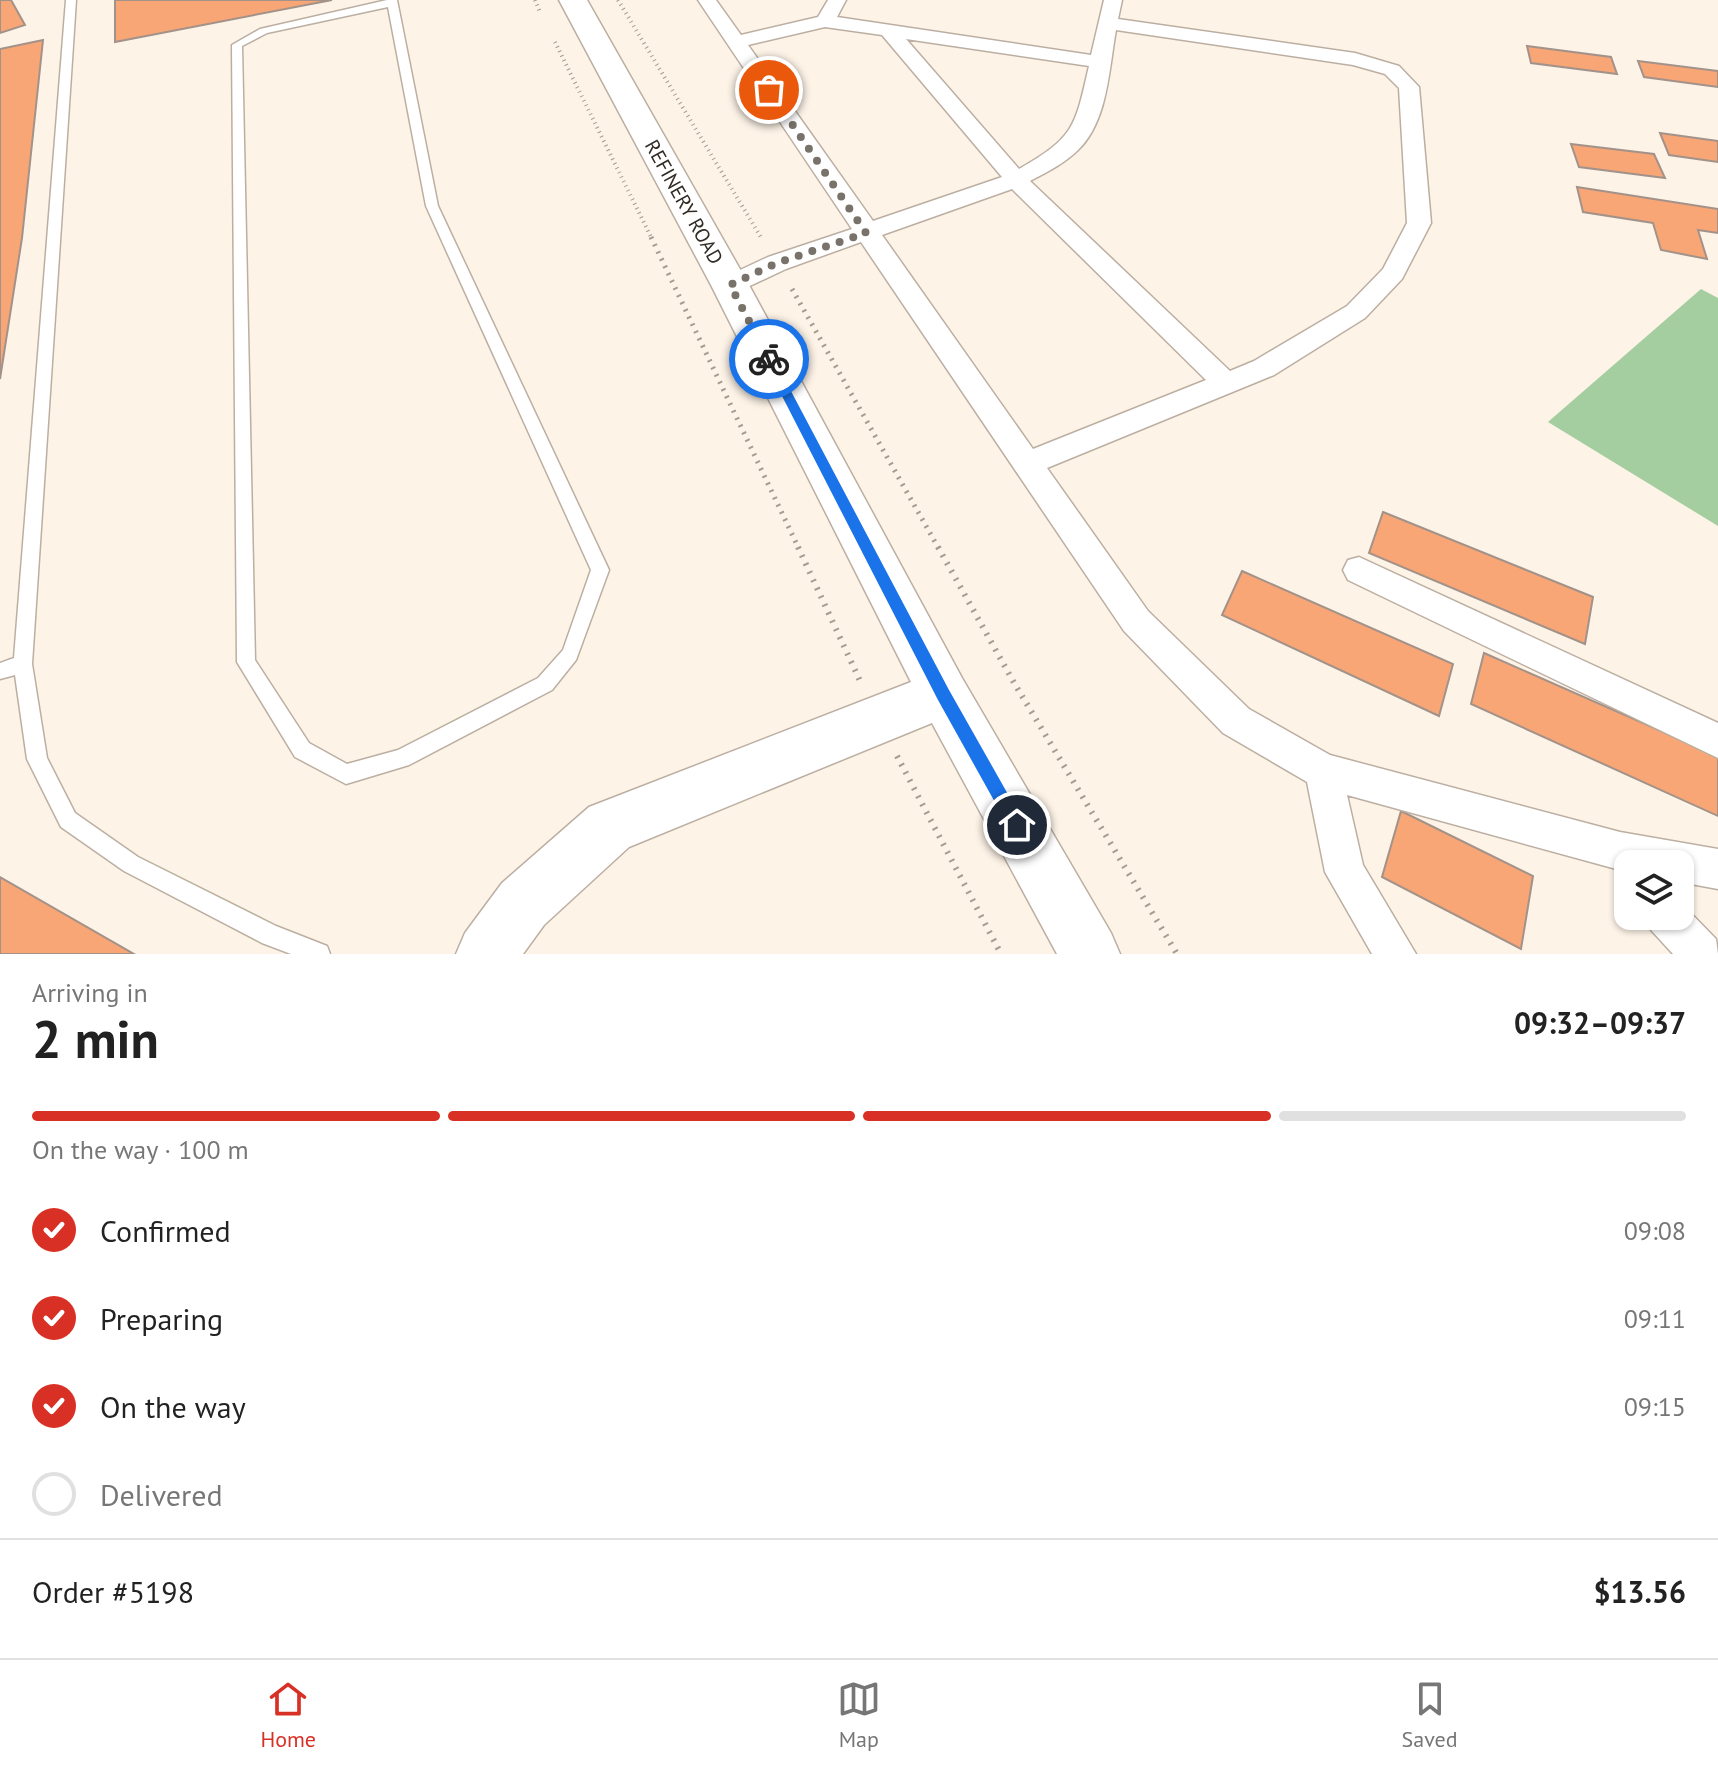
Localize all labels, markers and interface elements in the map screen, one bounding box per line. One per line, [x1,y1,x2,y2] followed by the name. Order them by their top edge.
[735,56,803,124] pin
[747,68,791,112] icon: bag
[639,135,729,269] street label: REFINERY ROAD
[729,319,809,399] courier
[747,337,791,381] icon: bike
[983,791,1051,859] pin
[995,803,1039,847] icon: home
[1614,850,1694,930] map controls
[1614,850,1694,930] button: layers
[32,976,148,1009] text: Arriving in
[1514,1003,1686,1042] text: 09:32–09:37
[32,1005,159,1072] text: 2 min
[32,1133,249,1166] text: On the way · 100 m
[32,1208,76,1252] icon: check
[100,1211,231,1250] text: Confirmed
[1624,1214,1686,1247] text: 09:08
[32,1296,76,1340] icon: check
[100,1299,223,1338] text: Preparing
[1624,1302,1686,1335] text: 09:11
[32,1384,76,1428] icon: check
[100,1387,246,1426] text: On the way
[1624,1390,1686,1423] text: 09:15
[100,1475,223,1514] text: Delivered
[32,1572,194,1611] text: Order #5198
[1594,1572,1686,1611] text: $13.56
[260,1677,316,1753] tab: Home
[837,1677,881,1753] tab: Map
[1402,1677,1458,1753] tab: Saved

